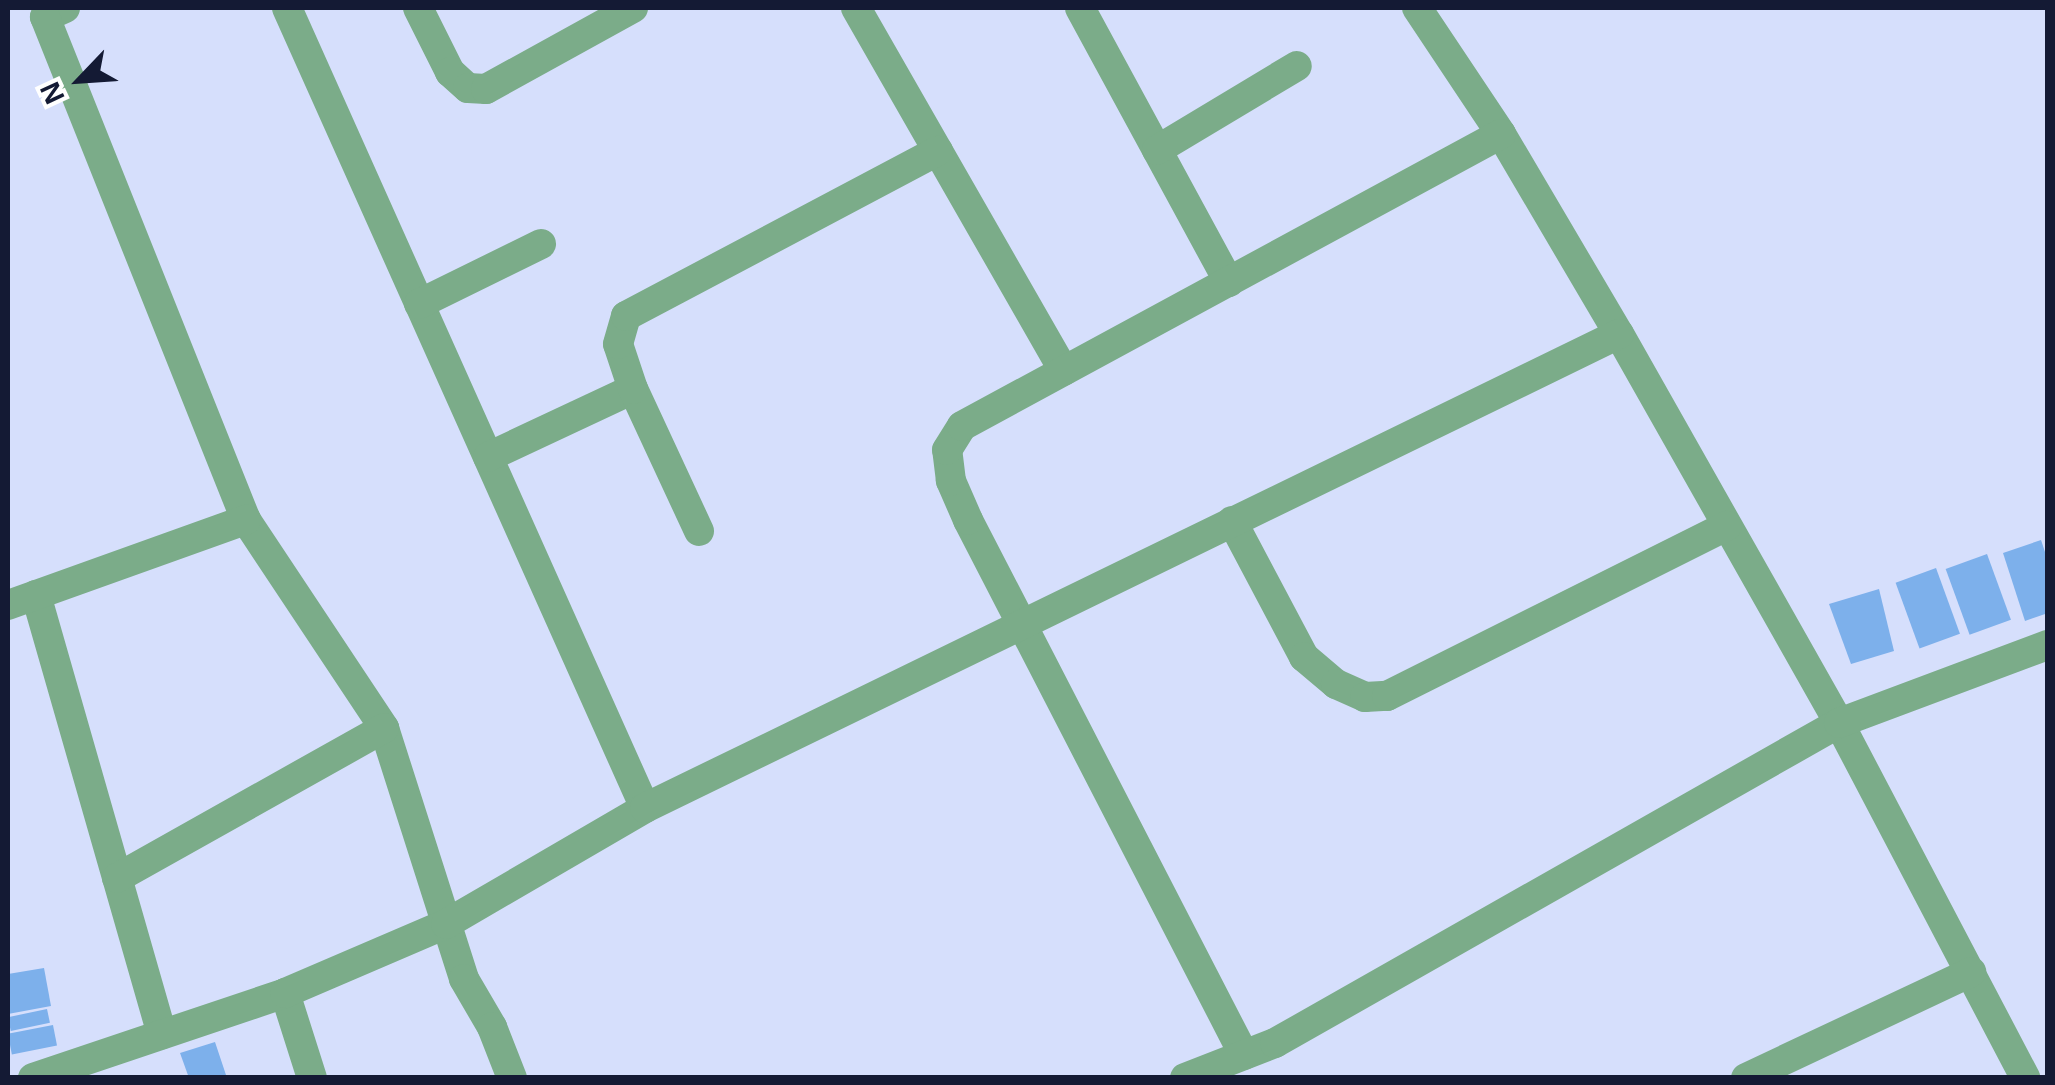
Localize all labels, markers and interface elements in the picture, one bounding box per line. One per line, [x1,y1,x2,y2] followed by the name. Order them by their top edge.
[30,30,130,130] north arrow
[34,77,71,109] text: N

